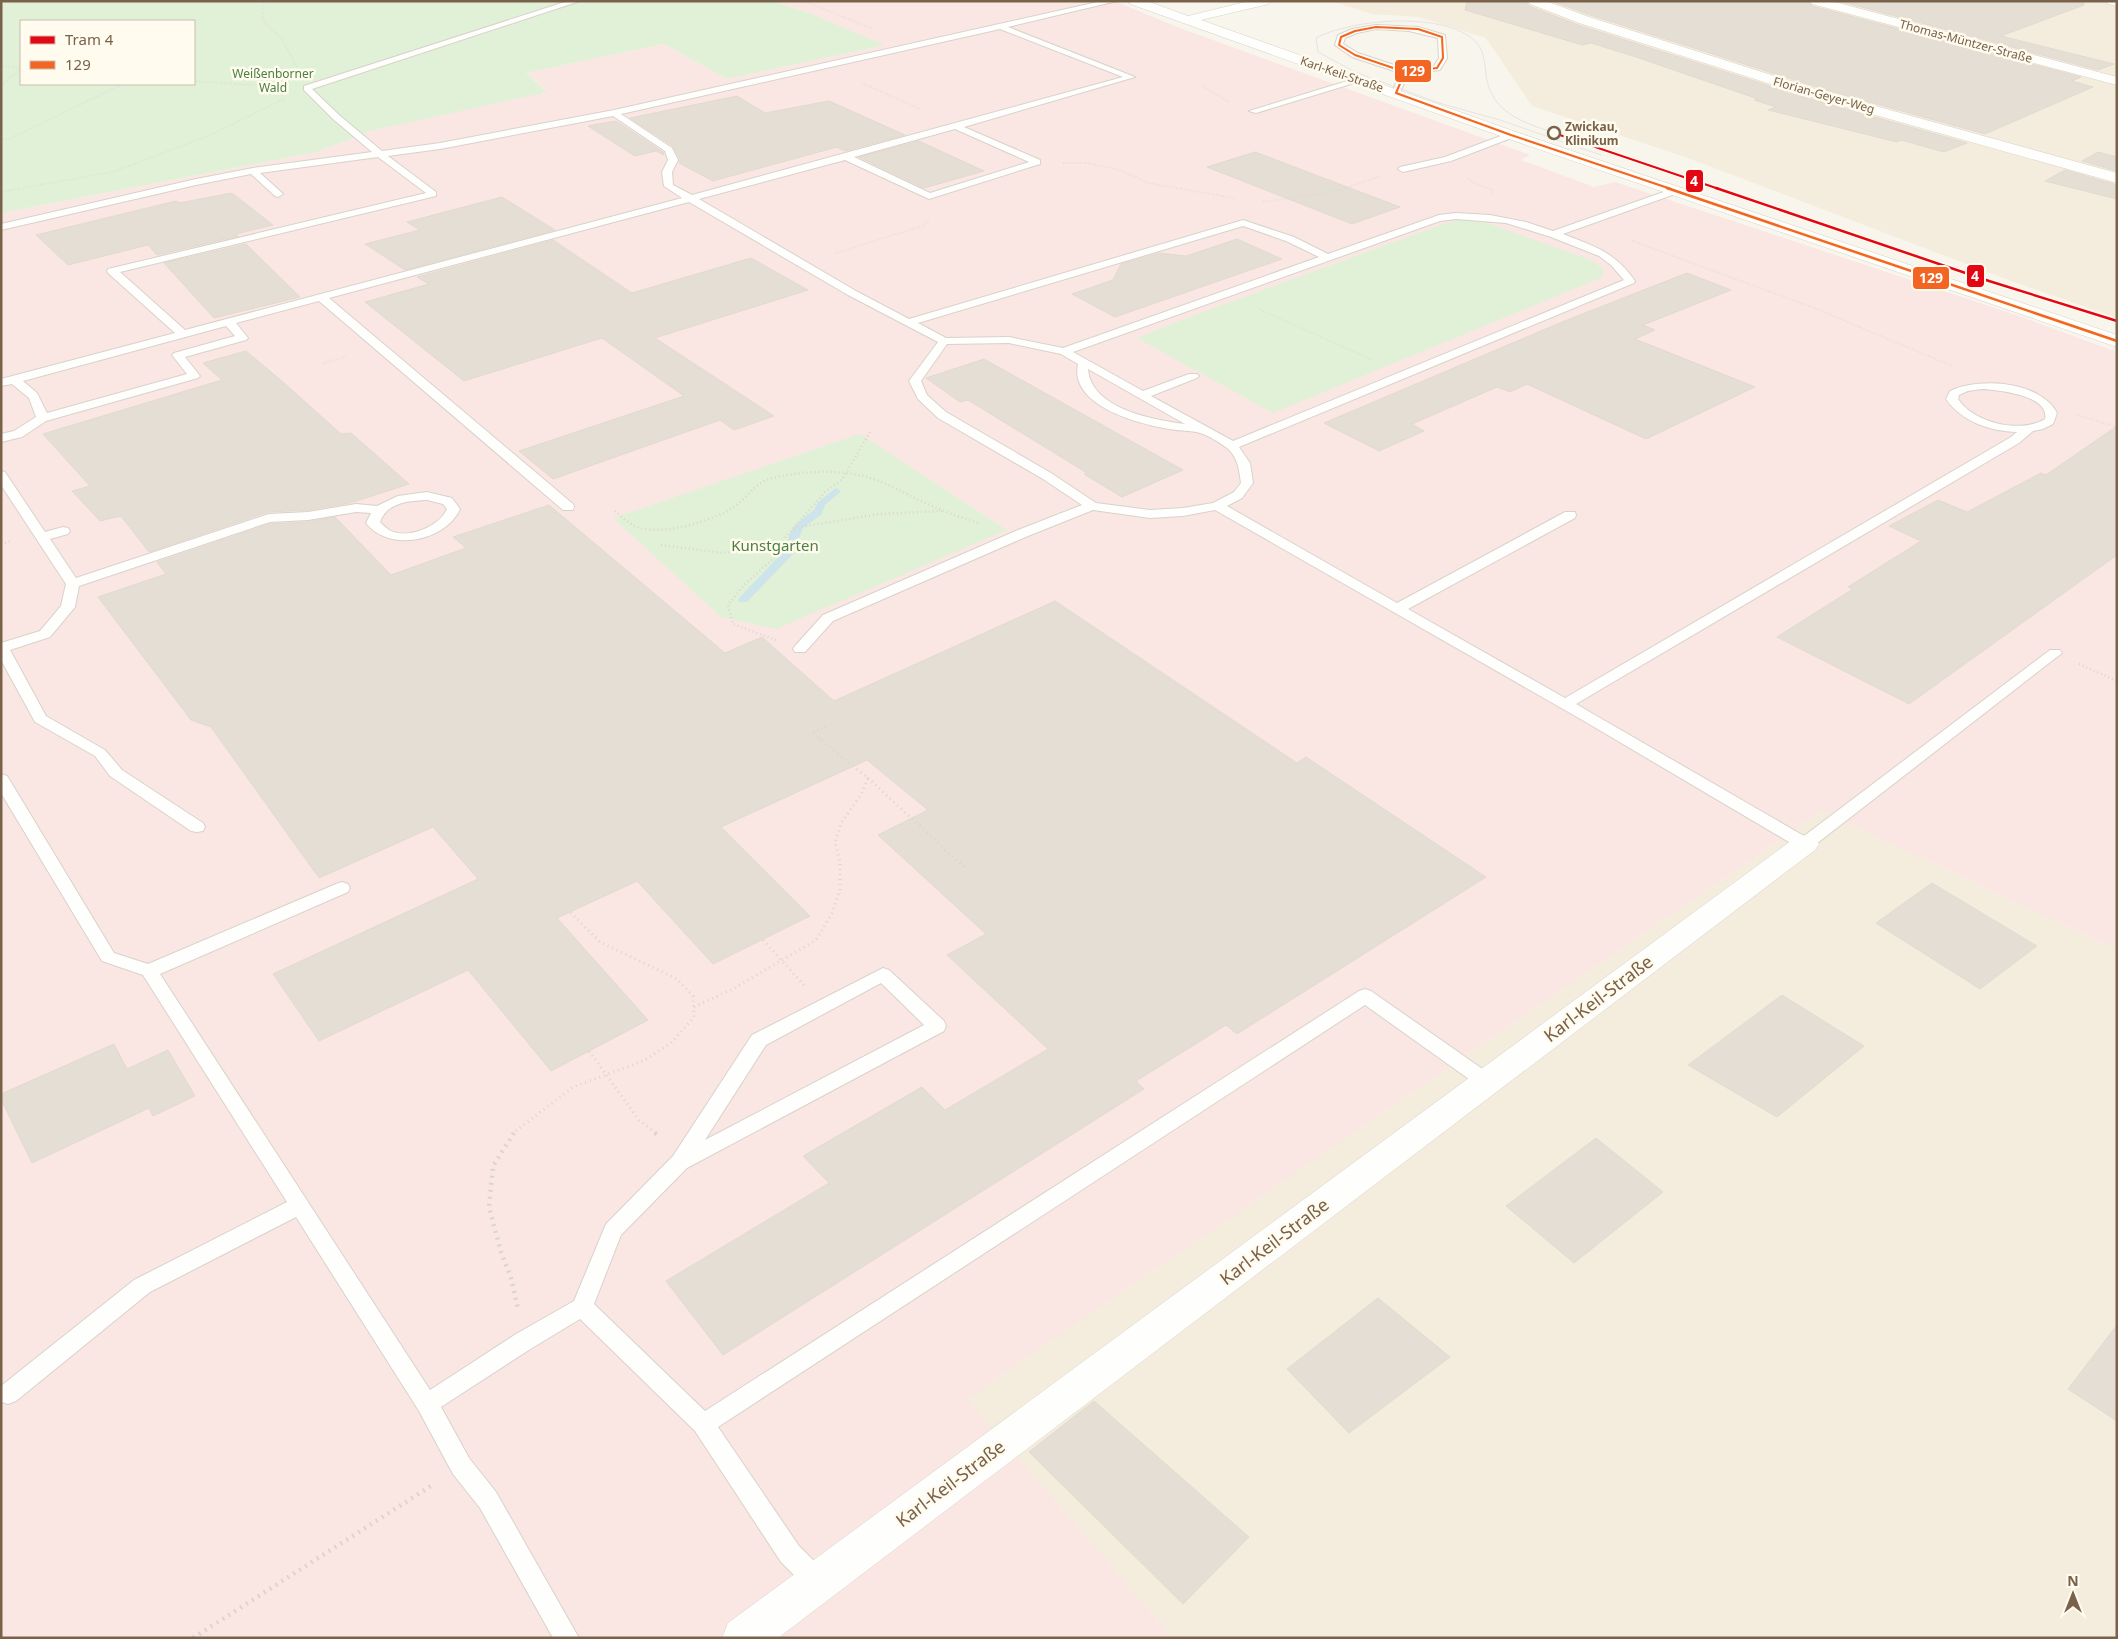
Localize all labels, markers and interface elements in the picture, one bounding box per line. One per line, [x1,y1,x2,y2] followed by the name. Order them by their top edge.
[1898,15,2035,67] street label: Thomas-Müntzer-Straße
[20,20,195,85] legend
[65,29,114,49] text: Tram 4
[1298,52,1386,96] street label: Karl-Keil-Straße
[65,54,91,74] text: 129
[1394,59,1432,83] line badge: 129
[1401,61,1425,80] text: 129
[232,65,314,96] park label: Weißenborner Wald
[1771,72,1877,118] street label: Florian-Geyer-Weg
[1565,118,1618,149] place label: Zwickau, Klinikum
[1547,126,1561,140] marker: Zwickau, Klinikum
[1685,169,1704,193] line badge: 4
[1690,171,1698,190] text: 4
[1966,264,1985,288] line badge: 4
[1912,266,1950,290] line badge: 129
[1971,266,1979,285] text: 4
[1919,268,1943,287] text: 129
[731,535,819,555] park label: Kunstgarten
[1539,949,1657,1047] street label: Karl-Keil-Straße
[1215,1192,1333,1290] street label: Karl-Keil-Straße
[891,1434,1009,1532] street label: Karl-Keil-Straße
[2048,1569,2098,1619] north arrow
[2067,1571,2079,1590] text: N

